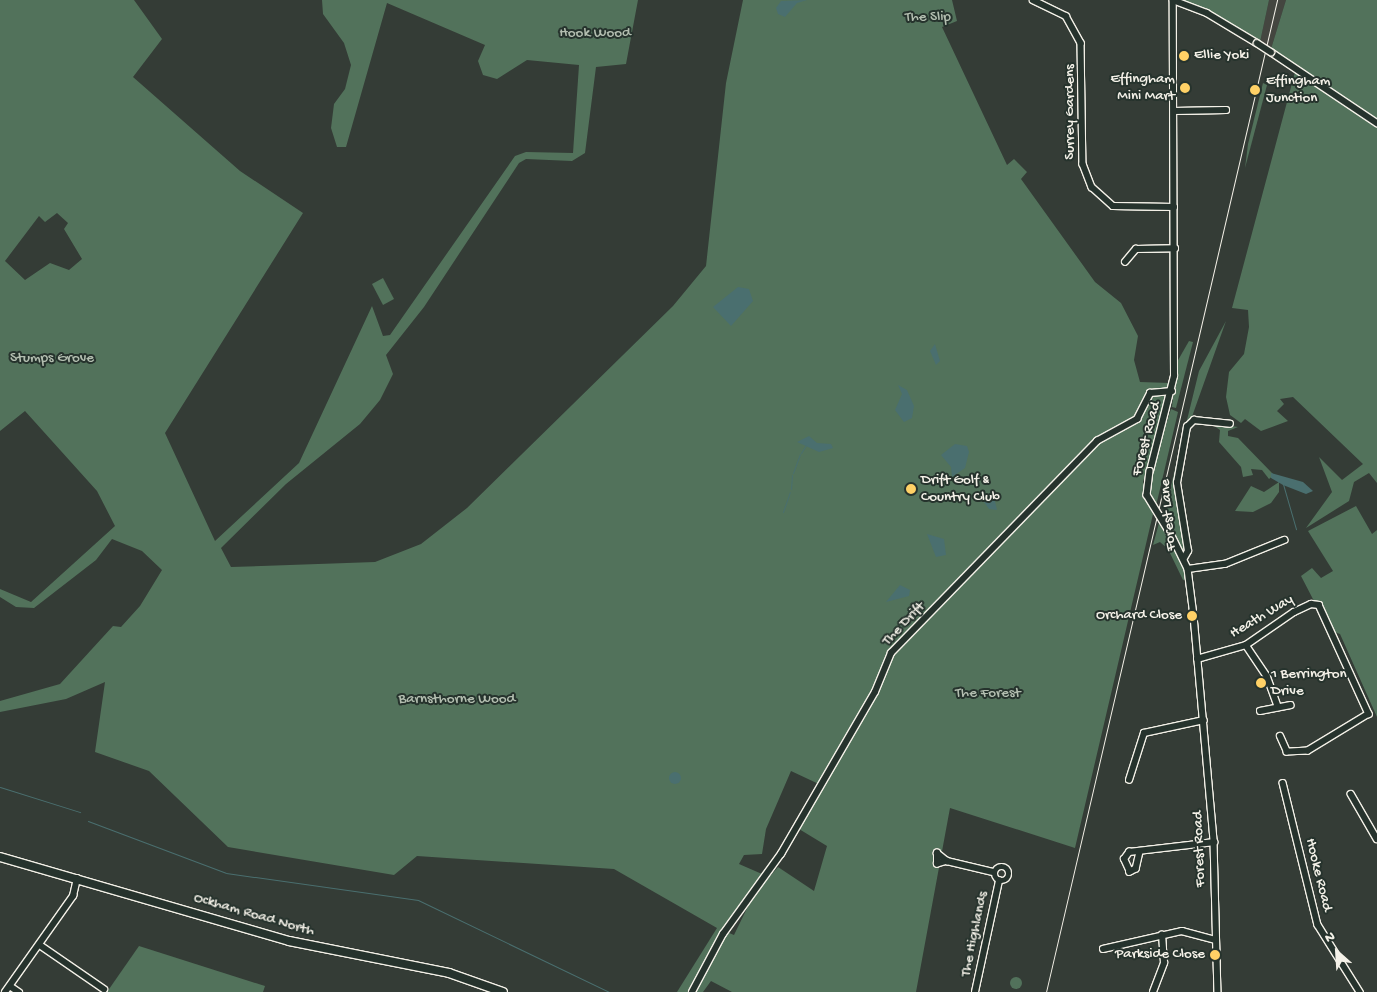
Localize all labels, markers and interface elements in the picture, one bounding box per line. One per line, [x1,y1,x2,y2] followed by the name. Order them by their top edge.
[905,9,951,27] park label: The Slip
[559,25,631,43] park label: Hook Wood
[1194,47,1249,65] place label: Ellie Yoki
[1178,50,1190,62] marker: Ellie Yoki
[1062,64,1080,160] street label: Surrey Gardens
[1111,70,1175,105] place label: Effingham Mini Mart
[1266,72,1330,107] place label: Effingham Junction
[1179,82,1191,94] marker: Effingham Mini Mart
[1248,83,1262,97] marker: Effingham Junction
[10,350,94,368] park label: Stumps Grove
[1128,400,1166,478] street label: Forest Road
[921,471,1000,506] place label: Drift Golf & Country Club
[1157,478,1181,552] street label: Forest Lane
[905,483,917,495] marker: Drift Golf & Country Club
[1227,591,1297,643] street label: Heath Way
[879,598,929,650] street label: The Drift
[1096,607,1182,625] place label: Orchard Close
[1186,610,1198,622] marker: Orchard Close
[1271,665,1347,700] place label: 1 Berrington Drive
[1255,677,1267,689] marker: 1 Berrington Drive
[955,685,1021,703] park label: The Forest
[399,691,515,709] park label: Barnsthorne Wood
[1190,810,1210,888] street label: Forest Road
[1300,836,1336,914] street label: Hooke Road
[192,889,316,941] street label: Ockham Road North
[957,890,993,978] street label: The Highlands
[1312,927,1362,977] north arrow
[1322,928,1338,948] text: N
[1115,946,1205,964] place label: Parkside Close
[1209,949,1221,961] marker: Parkside Close

